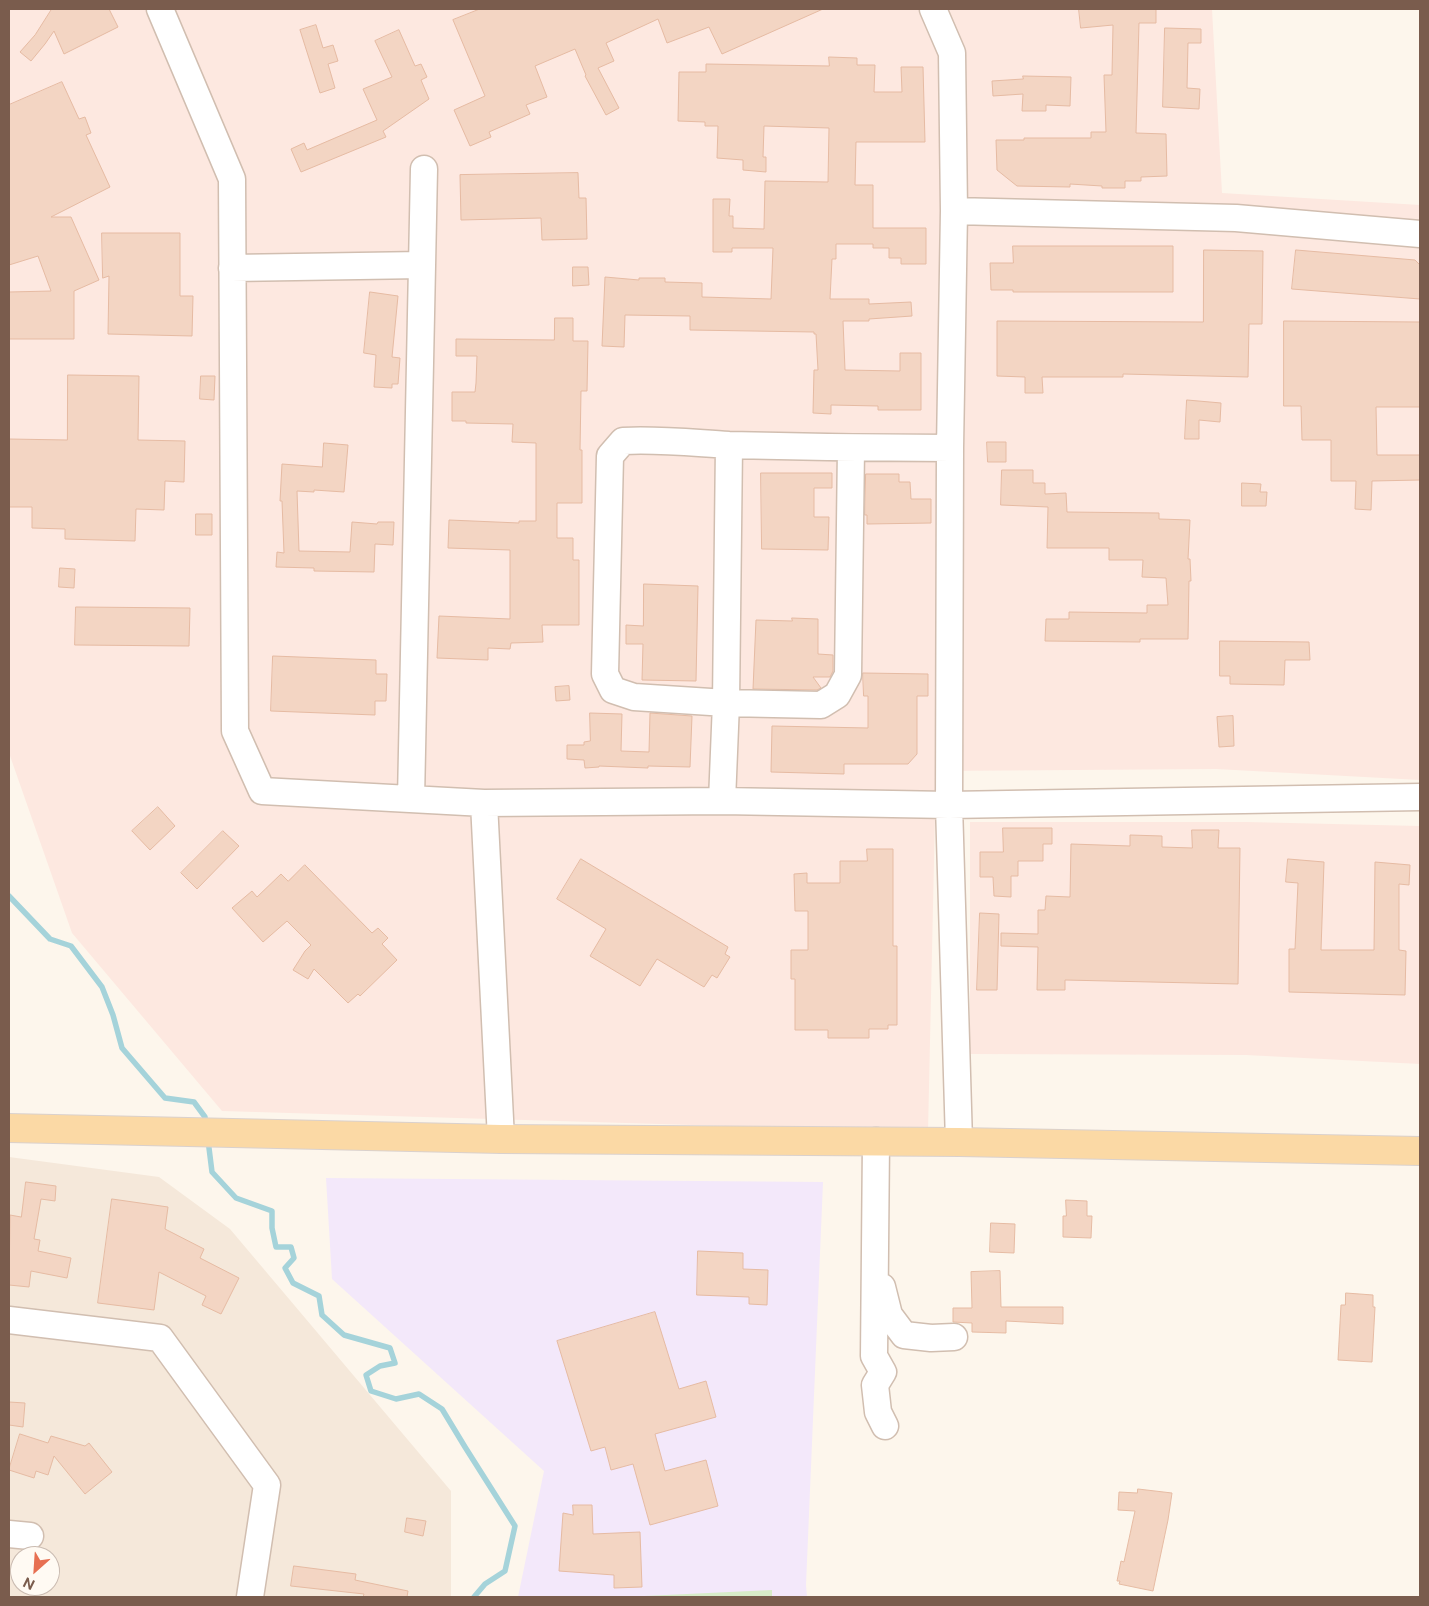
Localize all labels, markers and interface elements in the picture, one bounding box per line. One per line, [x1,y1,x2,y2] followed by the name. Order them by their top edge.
[10,1546,60,1596] north arrow
[20,1574,37,1593] text: N

